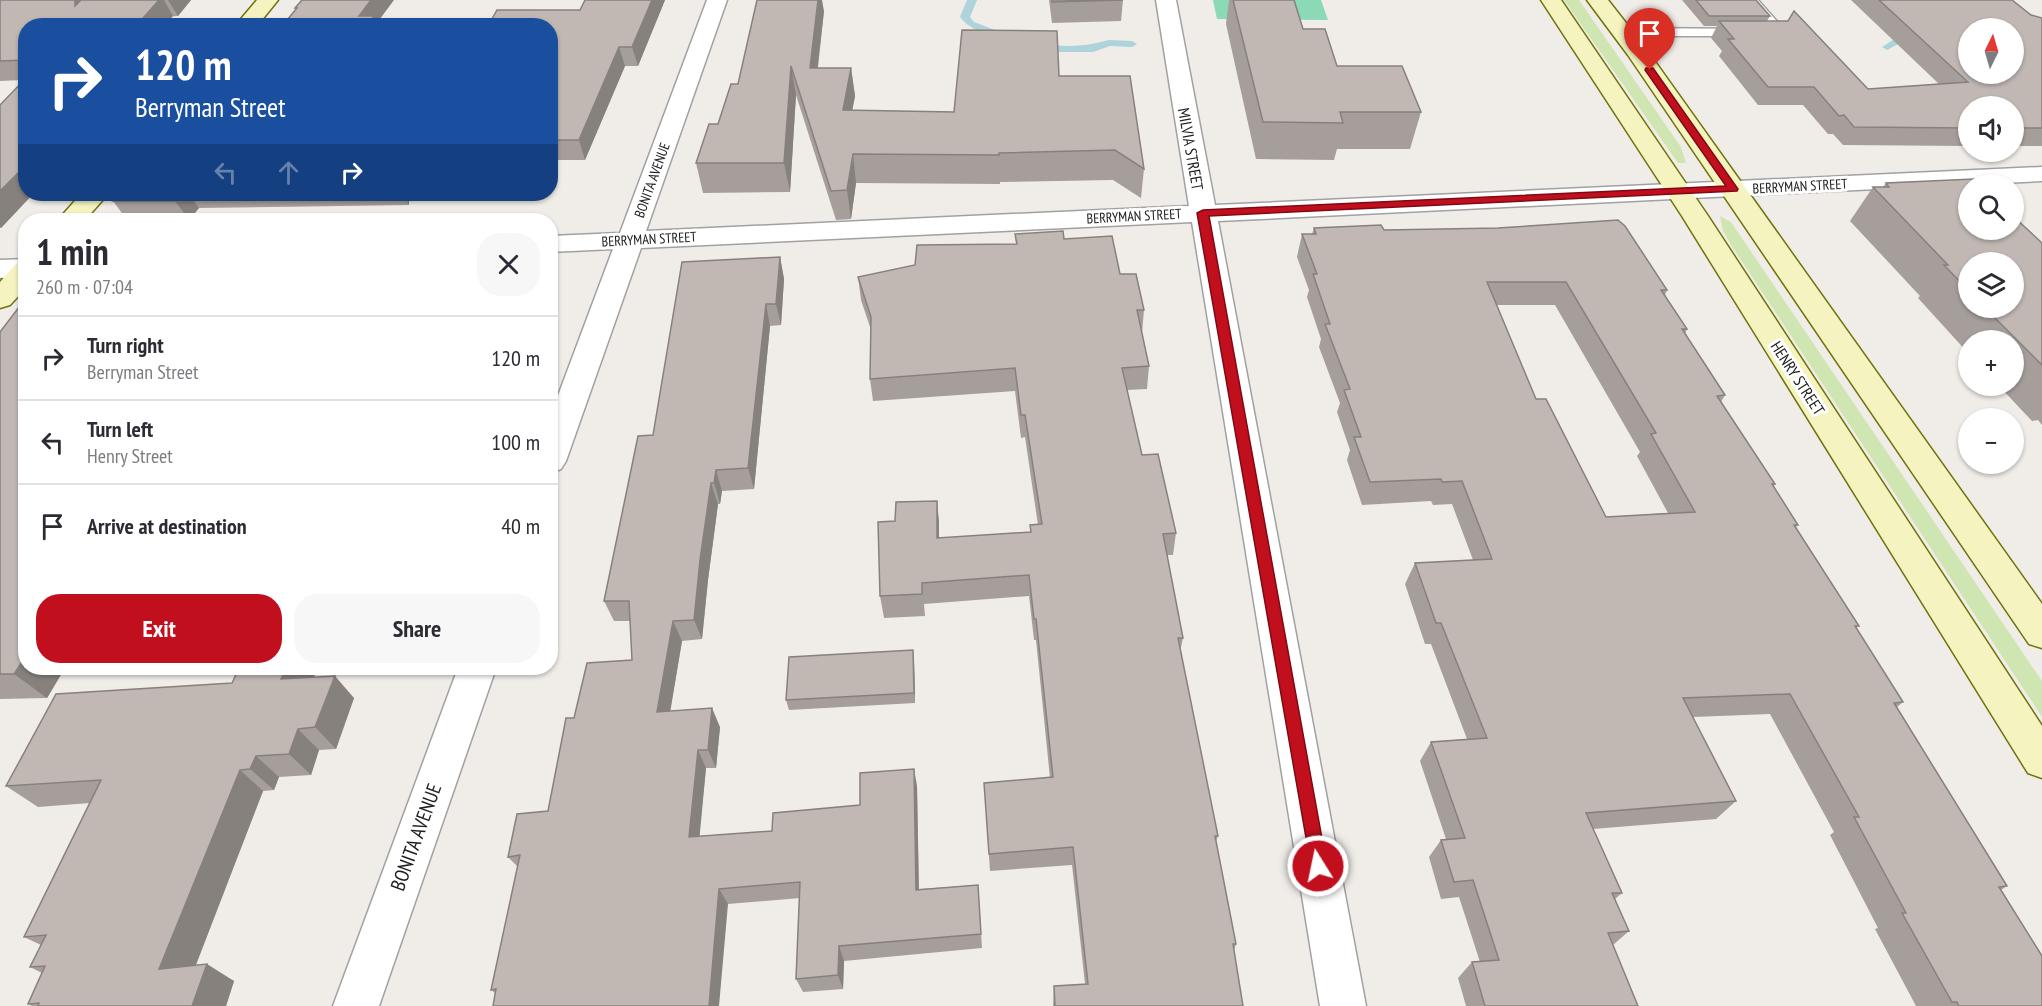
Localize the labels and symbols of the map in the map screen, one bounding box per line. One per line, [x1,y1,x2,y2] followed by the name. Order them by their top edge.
[1624,8,1675,70] pin
[1958,18,2024,84] north arrow
[1174,106,1208,192] street label: MILVIA STREET
[630,140,674,220] street label: BONITA AVENUE
[1752,174,1849,197] street label: BERRYMAN STREET
[1086,204,1183,227] street label: BERRYMAN STREET
[601,227,698,250] street label: BERRYMAN STREET
[1767,337,1829,419] street label: HENRY STREET
[385,780,447,894] street label: BONITA AVENUE
[1286,834,1350,898] position arrow

